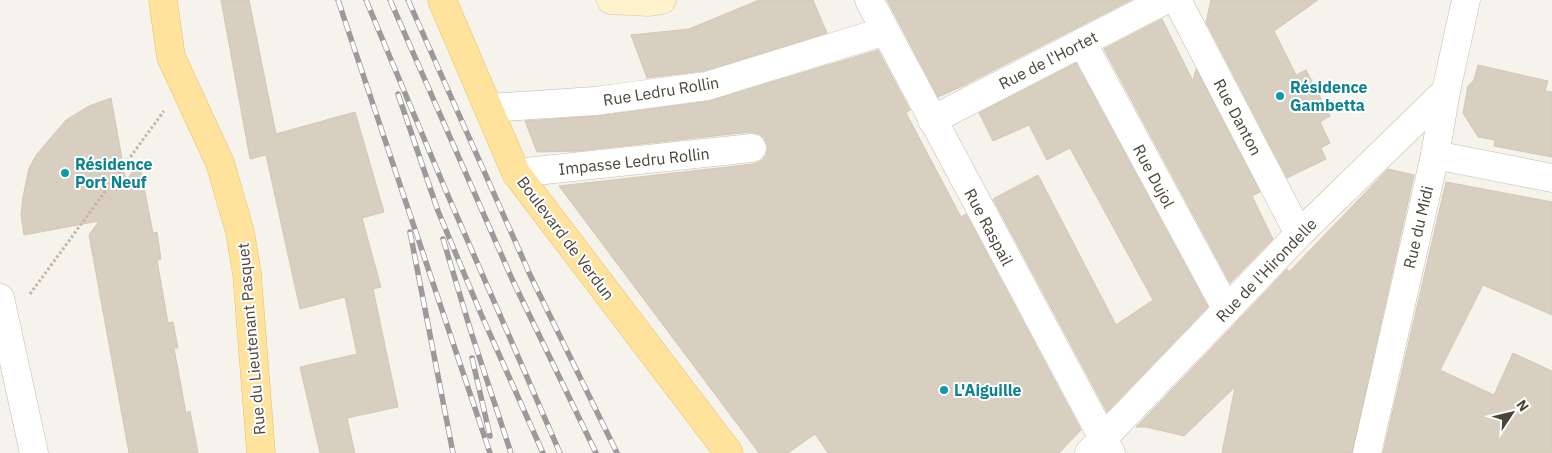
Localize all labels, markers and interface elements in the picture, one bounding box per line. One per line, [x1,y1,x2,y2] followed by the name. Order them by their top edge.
[995,27,1101,93] street label: Rue de l'Hortet
[602,72,720,110] street label: Rue Ledru Rollin
[1209,75,1267,159] street label: Rue Danton
[1290,77,1368,115] place label: Résidence Gambetta
[1274,90,1286,102] marker: Résidence Gambetta
[1129,141,1179,211] street label: Rue Dujol
[558,143,710,179] street label: Impasse Ledru Rollin
[75,154,153,192] place label: Résidence Port Neuf
[59,167,71,179] marker: Résidence Port Neuf
[513,172,619,304] street label: Boulevard de Verdun
[1399,184,1437,270] street label: Rue du Midi
[960,185,1018,269] street label: Rue Raspail
[1211,214,1321,326] street label: Rue de l'Hirondelle
[233,242,269,436] street label: Rue du Lieutenant Pasquet
[954,380,1022,400] place label: L'Aiguille
[938,384,950,396] marker: L'Aiguille
[1487,388,1537,438] north arrow
[1512,396,1533,415] text: N

